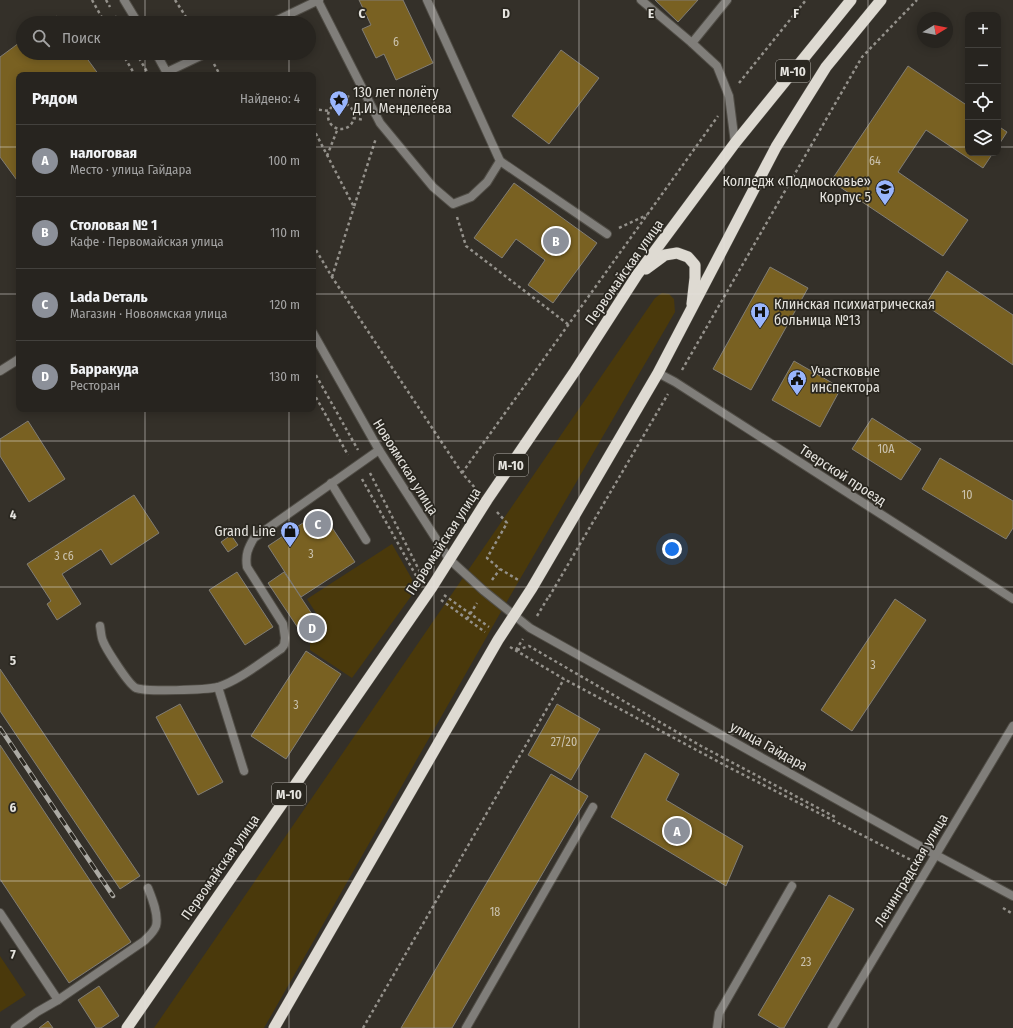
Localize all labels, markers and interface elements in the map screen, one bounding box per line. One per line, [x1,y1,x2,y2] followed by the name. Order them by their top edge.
[359,6,366,21] text: C
[502,6,510,21] text: D
[648,6,654,21] text: E
[793,6,799,21] text: F
[917,12,953,48] north arrow
[965,12,1001,156] map controls
[965,12,1001,48] button: +
[16,16,316,60] search box
[30,27,52,49] icon: search
[62,29,100,47] text: Поиск
[393,35,399,49] house number: 6
[965,48,1001,84] button: −
[776,60,810,82] road number: М-10
[352,84,452,117] place label: 130 лет полёту Д.И. Менделеева
[965,84,1001,120] button: locate
[32,88,77,109] text: Рядом
[328,89,350,117] place icon: 130 лет полёту Д.И. Менделеева
[240,91,300,106] text: Найдено: 4
[965,120,1001,156] button: layers
[70,144,137,162] text: налоговая
[41,153,49,168] text: A
[268,153,300,168] text: 100 m
[869,154,881,168] house number: 64
[70,162,192,177] text: Место · улица Гайдара
[722,173,871,206] place label: Колледж «Подмосковье» Корпус 5
[874,178,896,206] school or university icon: Колледж «Подмосковье» Корпус 5
[70,216,157,234] text: Столовая № 1
[582,216,667,328] street label: Первомайская улица
[41,225,49,240] text: B
[270,225,300,240] text: 110 m
[543,226,569,256] pin: B
[70,234,224,249] text: Кафе · Первомайская улица
[70,288,148,306] text: Lada Dеталь
[774,296,935,329] place label: Клинская психиатрическая больница №13
[42,297,48,312] text: C
[269,297,300,312] text: 120 m
[749,301,771,329] hospital icon: Клинская психиатрическая больница №13
[70,306,227,321] text: Магазин · Новоямская улица
[70,360,139,378] text: Барракуда
[810,363,880,396] place label: Участковые инспектора
[786,368,808,396] public building icon: Участковые инспектора
[41,369,49,384] text: D
[269,369,300,384] text: 130 m
[70,378,120,393] text: Ресторан
[369,416,442,519] street label: Новоямская улица
[796,441,889,510] street label: Тверской проезд
[877,442,895,456] house number: 10А
[494,454,528,476] road number: М-10
[402,484,485,598] street label: Первомайская улица
[962,488,972,502] house number: 10
[10,507,17,522] text: 4
[305,509,331,539] pin: C
[279,520,301,548] shop icon: Grand Line
[214,523,276,540] place label: Grand Line
[662,539,682,559] your location
[308,547,314,561] house number: 3
[54,549,74,563] house number: 3 с6
[299,613,325,643] pin: D
[10,653,16,668] text: 5
[870,658,876,672] house number: 3
[293,698,299,712] house number: 3
[727,718,811,775] street label: улица Гайдара
[551,735,577,749] house number: 27/20
[272,783,306,805] road number: М-10
[10,800,17,815] text: 6
[178,811,263,923] street label: Первомайская улица
[871,811,952,930] street label: Ленинградская улица
[664,816,690,846] pin: A
[490,905,500,919] house number: 18
[10,947,16,962] text: 7
[801,955,811,969] house number: 23

